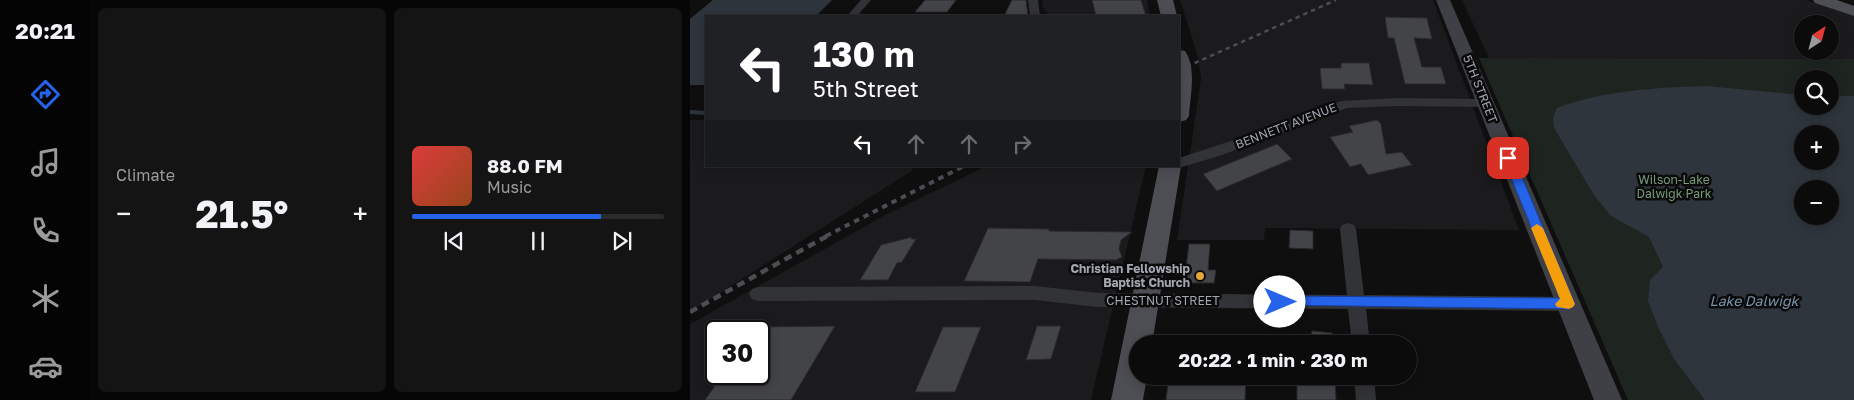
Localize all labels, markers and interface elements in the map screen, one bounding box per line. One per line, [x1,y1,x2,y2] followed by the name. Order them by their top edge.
[1794,15,1839,60] north arrow
[1794,15,1839,225] map controls
[15,17,75,44] text: 20:21
[813,33,915,75] text: 130 m
[730,35,795,100] icon: left
[1460,53,1501,125] street label: 5TH STREET
[1794,70,1839,115] button: search
[813,75,919,102] text: 5th Street
[28,77,63,112] icon: directions
[1233,99,1338,152] street label: BENNETT AVENUE
[1794,125,1839,170] button: +
[849,130,877,158] icon: left
[902,130,930,158] icon: ahead
[955,130,983,158] icon: ahead
[1008,130,1036,158] icon: right
[1487,137,1529,179] pin
[1494,144,1522,172] icon: arrive
[28,145,63,180] icon: music
[487,154,563,177] text: 88.0 FM
[116,165,175,185] text: Climate
[1637,172,1712,201] park label: Wilson-Lake Dalwigk Park
[487,177,532,197] text: Music
[1794,180,1839,225] button: −
[196,191,288,236] text: 21.5°
[116,197,131,230] text: −
[353,197,368,230] text: +
[28,213,63,248] icon: phone
[440,227,468,255] icon: previous
[524,227,552,255] icon: pause
[608,227,636,255] icon: next
[1071,261,1191,290] place label: Christian Fellowship Baptist Church
[1194,270,1206,282] marker: Christian Fellowship Baptist Church
[1253,275,1305,327] position arrow
[28,281,63,316] icon: climate
[1710,292,1801,309] water label: Lake Dalwigk
[1106,293,1220,308] street label: CHESTNUT STREET
[705,320,770,385] speed limit sign: 30
[1178,348,1368,371] text: 20:22 · 1 min · 230 m
[28,349,63,384] icon: car

